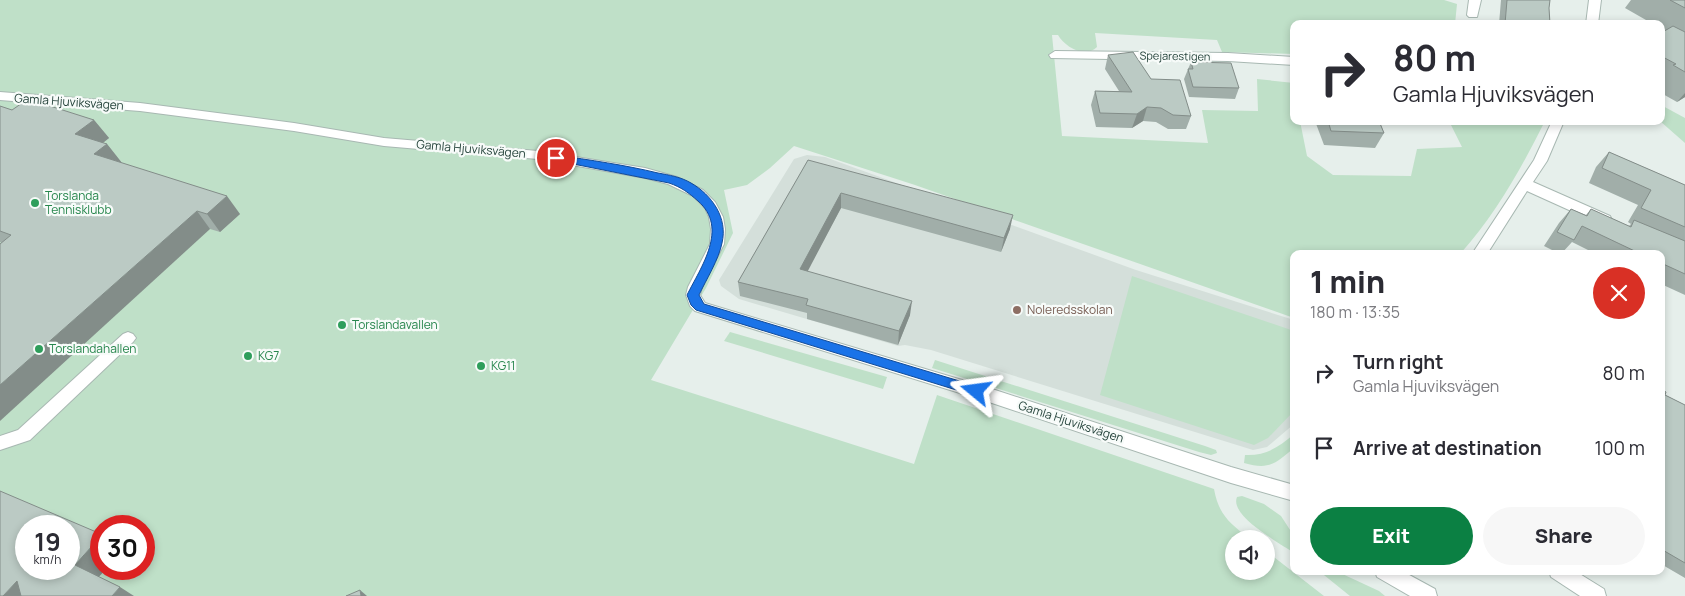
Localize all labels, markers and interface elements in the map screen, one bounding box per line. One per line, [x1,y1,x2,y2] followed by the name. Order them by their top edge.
[1393,34,1476,82] text: 80 m
[1310,40,1375,105] icon: right
[1139,47,1211,64] street label: Spejarestigen
[1393,79,1594,109] text: Gamla Hjuviksvägen
[14,89,124,114] street label: Gamla Hjuviksvägen
[416,135,526,162] street label: Gamla Hjuviksvägen
[535,137,577,179] pin
[542,144,570,172] icon: arrive
[45,187,111,218] place label: Torslanda Tennisklubb
[29,197,41,209] marker: Torslanda Tennisklubb
[1310,261,1385,302] text: 1 min
[1593,267,1645,319] button: close
[1027,301,1113,318] place label: Noleredsskolan
[1310,301,1400,323] text: 180 m · 13:35
[1011,304,1023,316] marker: Noleredsskolan
[352,316,438,333] place label: Torslandavallen
[336,319,348,331] marker: Torslandavallen
[49,340,136,357] place label: Torslandahallen
[33,343,45,355] marker: Torslandahallen
[258,347,279,364] place label: KG7
[1353,349,1443,375] text: Turn right
[242,350,254,362] marker: KG7
[491,357,516,374] place label: KG11
[1310,359,1338,387] icon: right
[475,360,487,372] marker: KG11
[1602,360,1645,386] text: 80 m
[949,364,1001,416] position arrow
[1353,375,1499,397] text: Gamla Hjuviksvägen
[1016,396,1126,447] street label: Gamla Hjuviksvägen
[1310,434,1338,462] icon: arrive
[1353,435,1542,461] text: Arrive at destination
[1594,435,1645,461] text: 100 m
[1310,507,1473,565] button: Exit
[1483,507,1645,565] button: Share
[90,515,155,580] speed limit sign: 30
[34,524,61,559] text: 19
[1225,530,1275,580] map controls
[1225,530,1275,580] button: sound
[34,551,61,568] text: km/h

